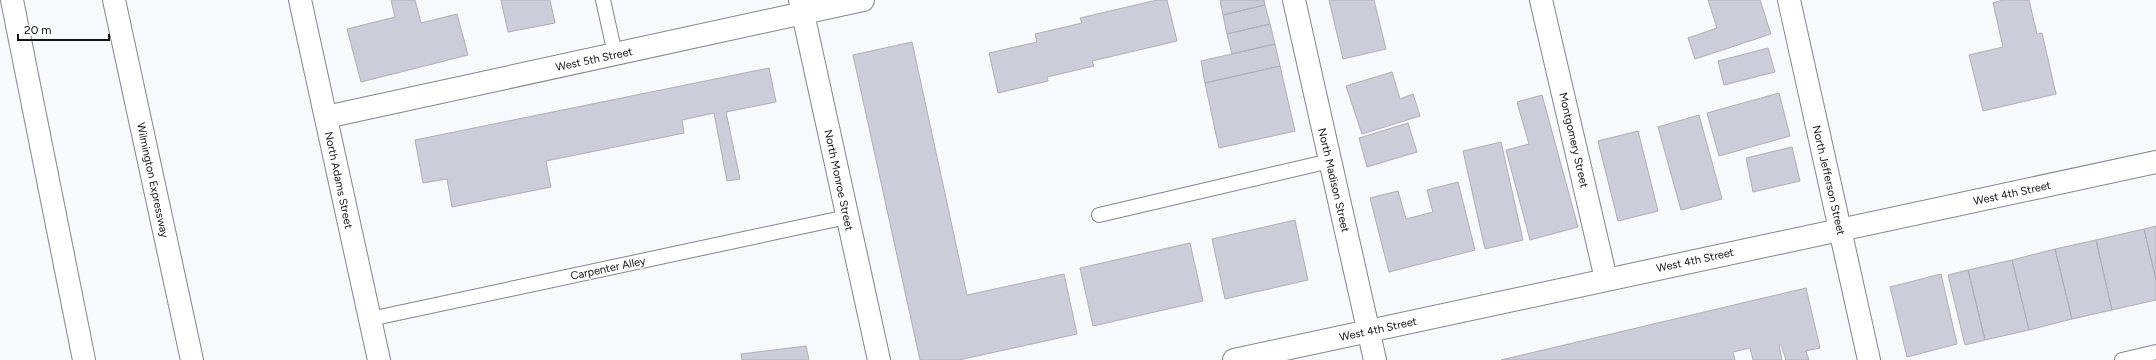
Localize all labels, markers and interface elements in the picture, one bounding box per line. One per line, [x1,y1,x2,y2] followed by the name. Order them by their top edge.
[18,16,109,42] scale bar
[24,23,52,37] text: 20 m
[554,45,634,74] street label: West 5th Street
[1556,91,1591,189] street label: Montgomery Street
[134,121,171,239] street label: Wilmington Expressway
[1810,124,1847,236] street label: North Jefferson Street
[1315,127,1352,234] street label: North Madison Street
[821,128,856,232] street label: North Monroe Street
[322,130,355,230] street label: North Adams Street
[1972,179,2052,208] street label: West 4th Street
[1655,246,1735,275] street label: West 4th Street
[569,254,647,283] street label: Carpenter Alley
[1338,315,1418,344] street label: West 4th Street

